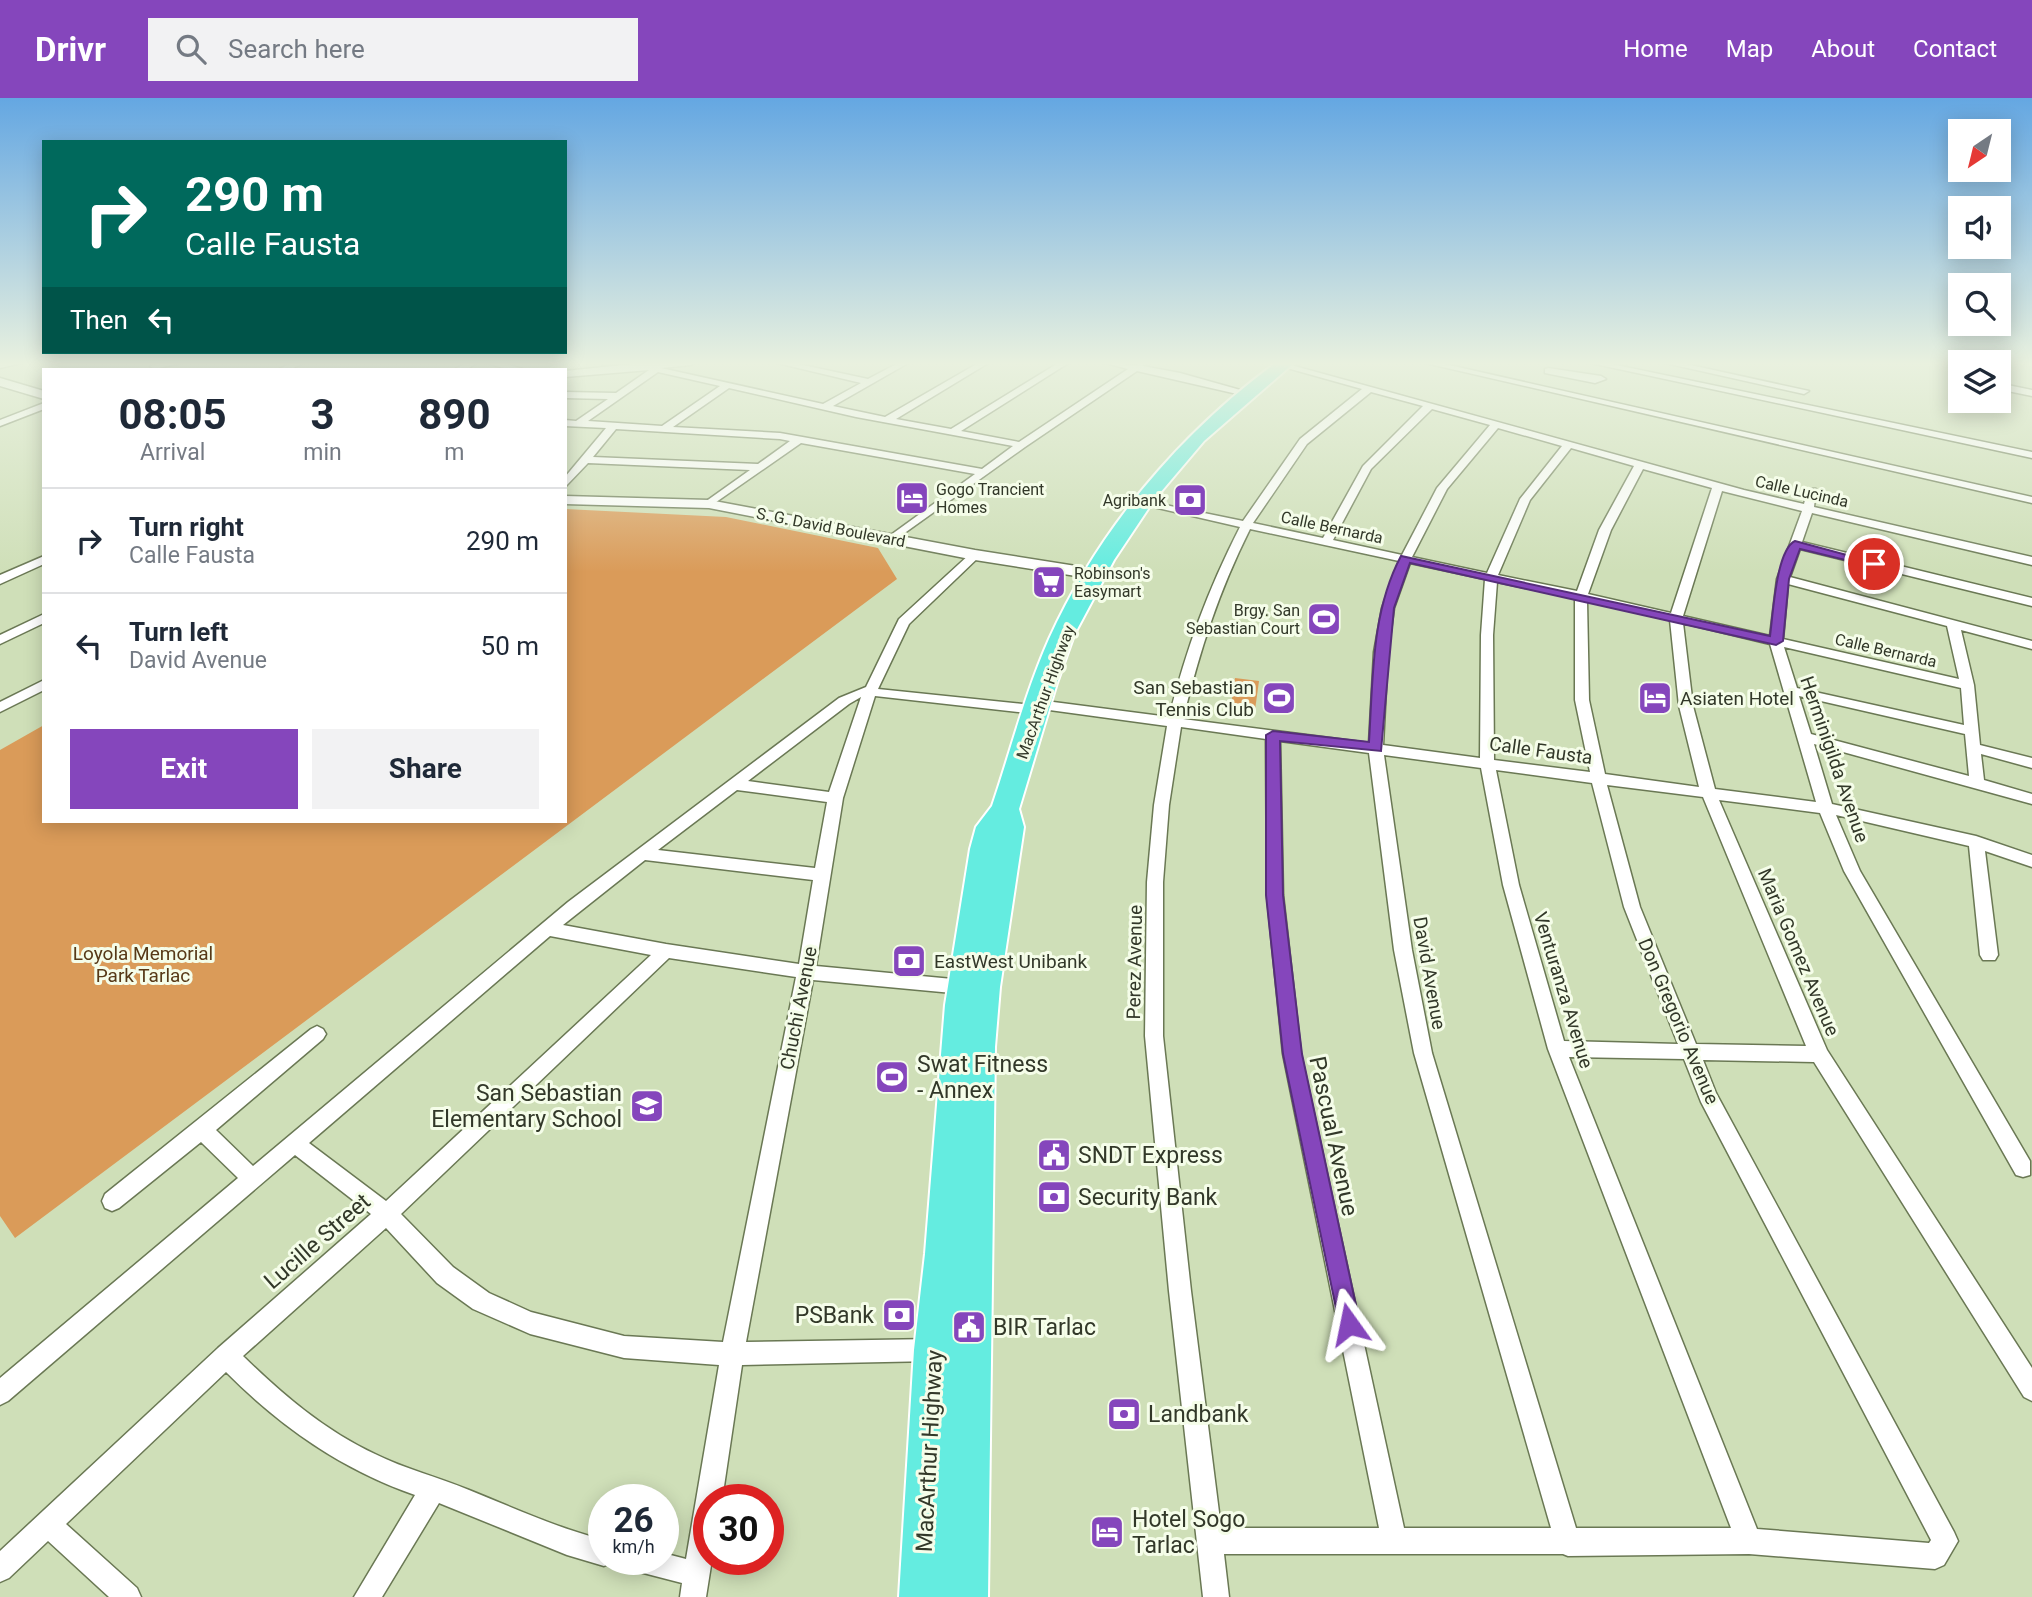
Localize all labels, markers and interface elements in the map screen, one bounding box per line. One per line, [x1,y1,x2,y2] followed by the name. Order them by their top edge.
[148,18,638,81] search box
[35,30,106,69] text: Drivr
[172,30,210,68] icon: search
[228,34,365,64] text: Search here
[1623,35,1688,63] text: Home
[1726,35,1773,63] text: Map
[1811,35,1875,63] text: About
[1913,35,1997,63] text: Contact
[1948,119,2011,182] north arrow
[1948,119,2011,413] map controls
[185,166,324,223] text: 290 m
[70,168,161,259] icon: right
[1948,196,2011,259] button: sound
[185,225,360,263] text: Calle Fausta
[1948,273,2011,336] button: search
[142,301,180,339] icon: left
[70,305,128,335] text: Then
[1948,350,2011,413] button: layers
[119,390,227,439] text: 08:05
[310,390,335,439] text: 3
[418,390,491,439] text: 890
[140,439,205,466] text: Arrival
[303,439,342,466] text: min
[444,439,464,466] text: m
[1753,472,1850,511] street label: Calle Lucinda
[893,479,931,517] hotel icon: Gogo Trancient Homes
[936,480,1044,517] place label: Gogo Trancient Homes
[1171,481,1209,519] bank icon: Agribank
[1103,491,1167,510] place label: Agribank
[755,504,907,551] street label: S. G. David Boulevard
[1279,507,1385,548] street label: Calle Bernarda
[129,512,244,542] text: Turn right
[70,522,108,560] icon: right
[466,526,539,556] text: 290 m
[1844,534,1904,594] pin
[129,542,255,569] text: Calle Fausta
[1855,545,1893,583] icon: arrive
[1030,563,1068,601] supermarket icon: Robinson's Easymart
[1074,564,1151,601] place label: Robinson's Easymart
[1305,600,1343,638] sports icon: Brgy. San Sebastian Court
[1186,601,1300,638] place label: Brgy. San Sebastian Court
[129,617,228,647] text: Turn left
[1012,622,1079,762] street label: MacArthur Highway
[70,627,108,665] icon: left
[1833,630,1939,671] street label: Calle Bernarda
[481,631,539,661] text: 50 m
[129,647,267,674] text: David Avenue
[1795,673,1874,845] street label: Herminigilda Avenue
[1133,676,1254,721] place label: San Sebastian Tennis Club
[1260,679,1298,717] sports icon: San Sebastian Tennis Club
[1636,679,1674,717] hotel icon: Asiaten Hotel
[1680,687,1794,710] place label: Asiaten Hotel
[70,729,298,809] button: Exit
[312,729,539,809] button: Share
[1488,732,1594,769] street label: Calle Fausta
[1753,865,1844,1039] street label: Maria Gomez Avenue
[1122,905,1147,1019] street label: Perez Avenue
[1529,909,1598,1071] street label: Venturanza Avenue
[1408,915,1451,1031] street label: David Avenue
[1633,935,1724,1108] street label: Don Gregorio Avenue
[73,942,213,987] park label: Loyola Memorial Park Tarlac
[890,942,928,980] bank icon: EastWest Unibank
[775,944,822,1072] street label: Chuchi Avenue
[934,950,1087,973] place label: EastWest Unibank
[917,1051,1048,1104] place label: Swat Fitness - Annex
[1303,1054,1364,1218] street label: Pascual Avenue
[873,1058,911,1096] sports icon: Swat Fitness - Annex
[431,1080,622,1133] place label: San Sebastian Elementary School
[628,1087,666,1125] school or university icon: San Sebastian Elementary School
[1035,1136,1073,1174] public building icon: SNDT Express
[1078,1142,1223,1169] place label: SNDT Express
[1035,1178,1073,1216] bank icon: Security Bank
[1078,1184,1218,1211] place label: Security Bank
[259,1188,376,1295] street label: Lucille Street
[1312,1287,1386,1361] position arrow
[880,1296,918,1334] bank icon: PSBank
[795,1302,874,1329] place label: PSBank
[950,1308,988,1346] public building icon: BIR Tarlac
[993,1314,1096,1341] place label: BIR Tarlac
[911,1349,948,1553] street label: MacArthur Highway
[1105,1395,1143,1433] bank icon: Landbank
[1148,1401,1249,1428] place label: Landbank
[693,1484,784,1575] speed limit sign: 30
[613,1500,654,1541] text: 26
[1132,1506,1245,1559] place label: Hotel Sogo Tarlac
[1088,1513,1126,1551] hotel icon: Hotel Sogo Tarlac
[612,1536,655,1557] text: km/h

